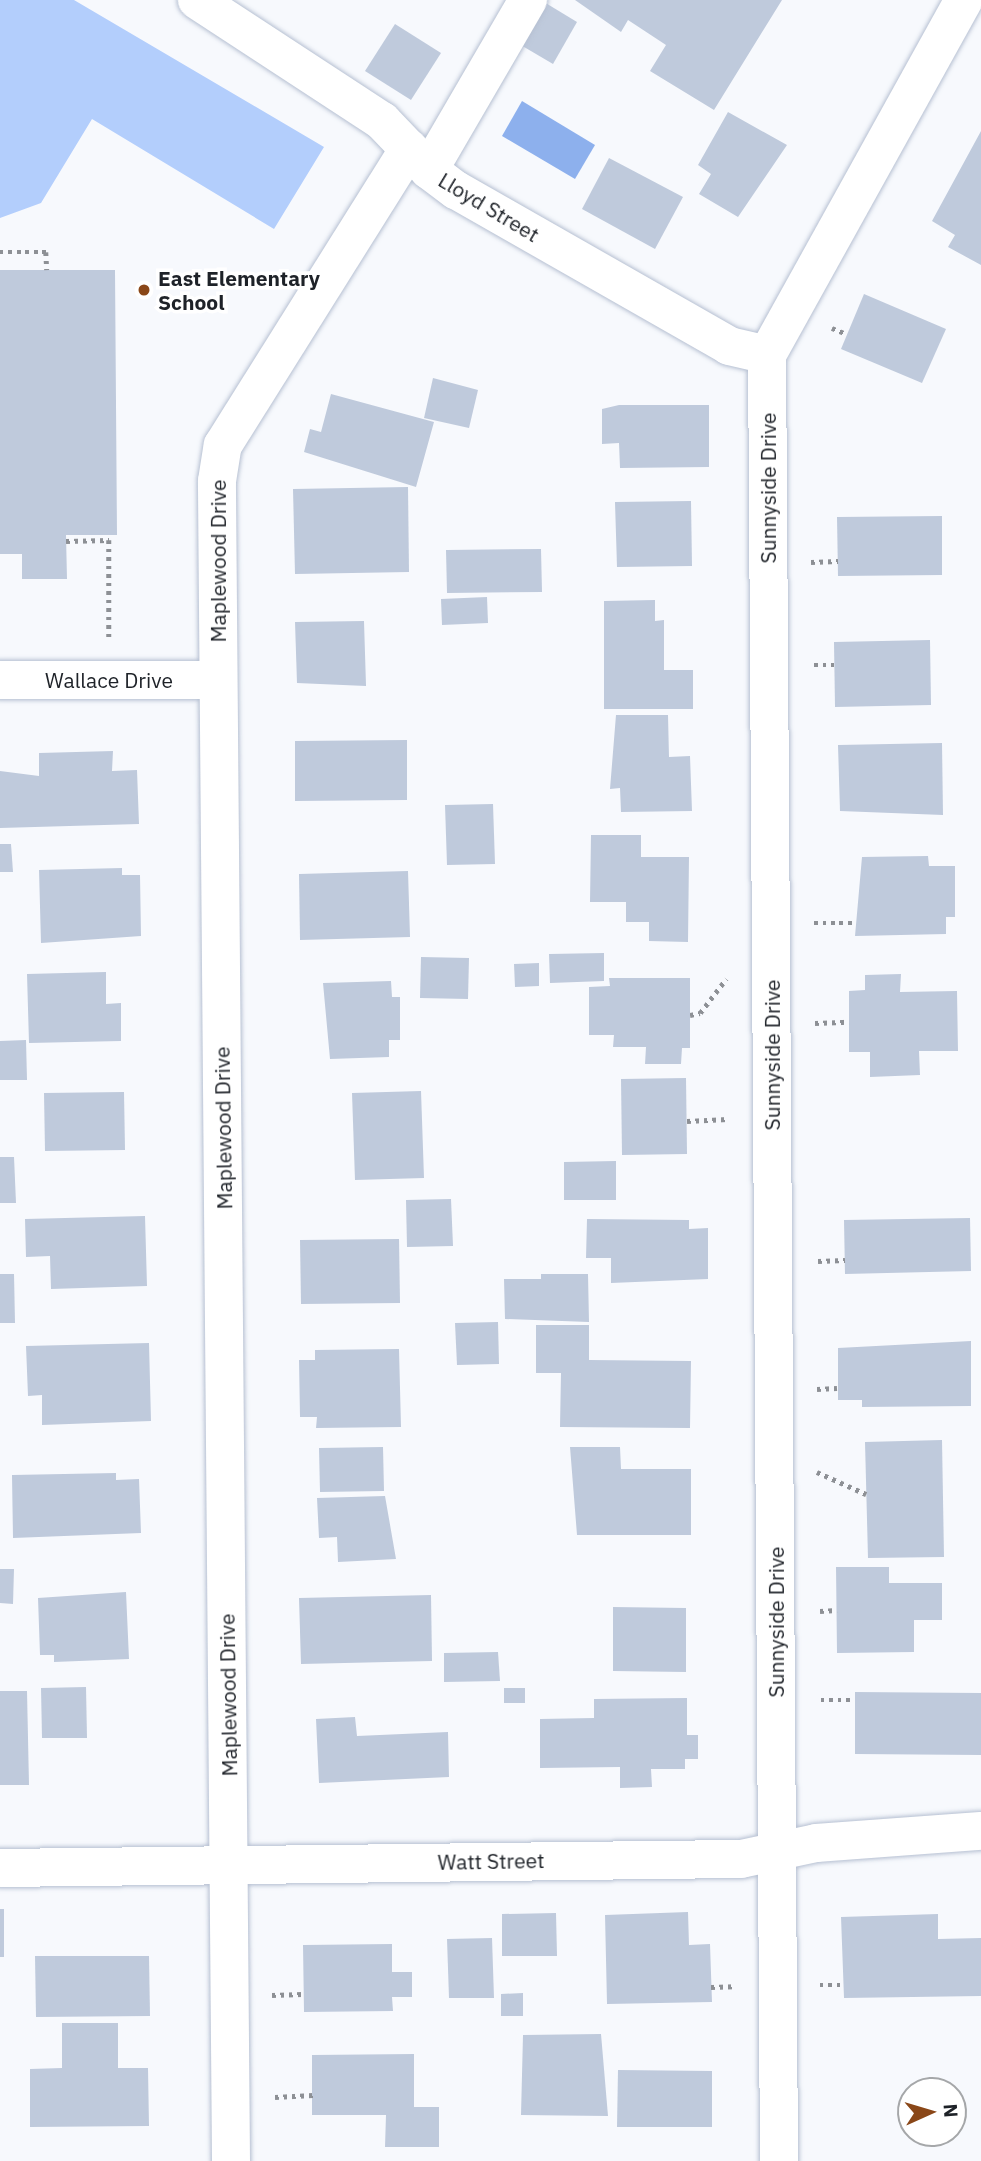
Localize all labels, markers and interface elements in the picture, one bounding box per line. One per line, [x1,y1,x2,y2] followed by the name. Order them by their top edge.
[434,167,544,247] street label: Lloyd Street
[158,265,320,315] place label: East Elementary School
[136,282,152,298] marker: East Elementary School
[755,412,781,564] street label: Sunnyside Drive
[205,479,231,643] street label: Maplewood Drive
[45,667,173,693] street label: Wallace Drive
[759,979,785,1131] street label: Sunnyside Drive
[209,1046,237,1210] street label: Maplewood Drive
[763,1546,789,1698] street label: Sunnyside Drive
[214,1613,242,1777] street label: Maplewood Drive
[437,1847,545,1875] street label: Watt Street
[897,2077,967,2147] north arrow
[939,2103,963,2118] text: N

